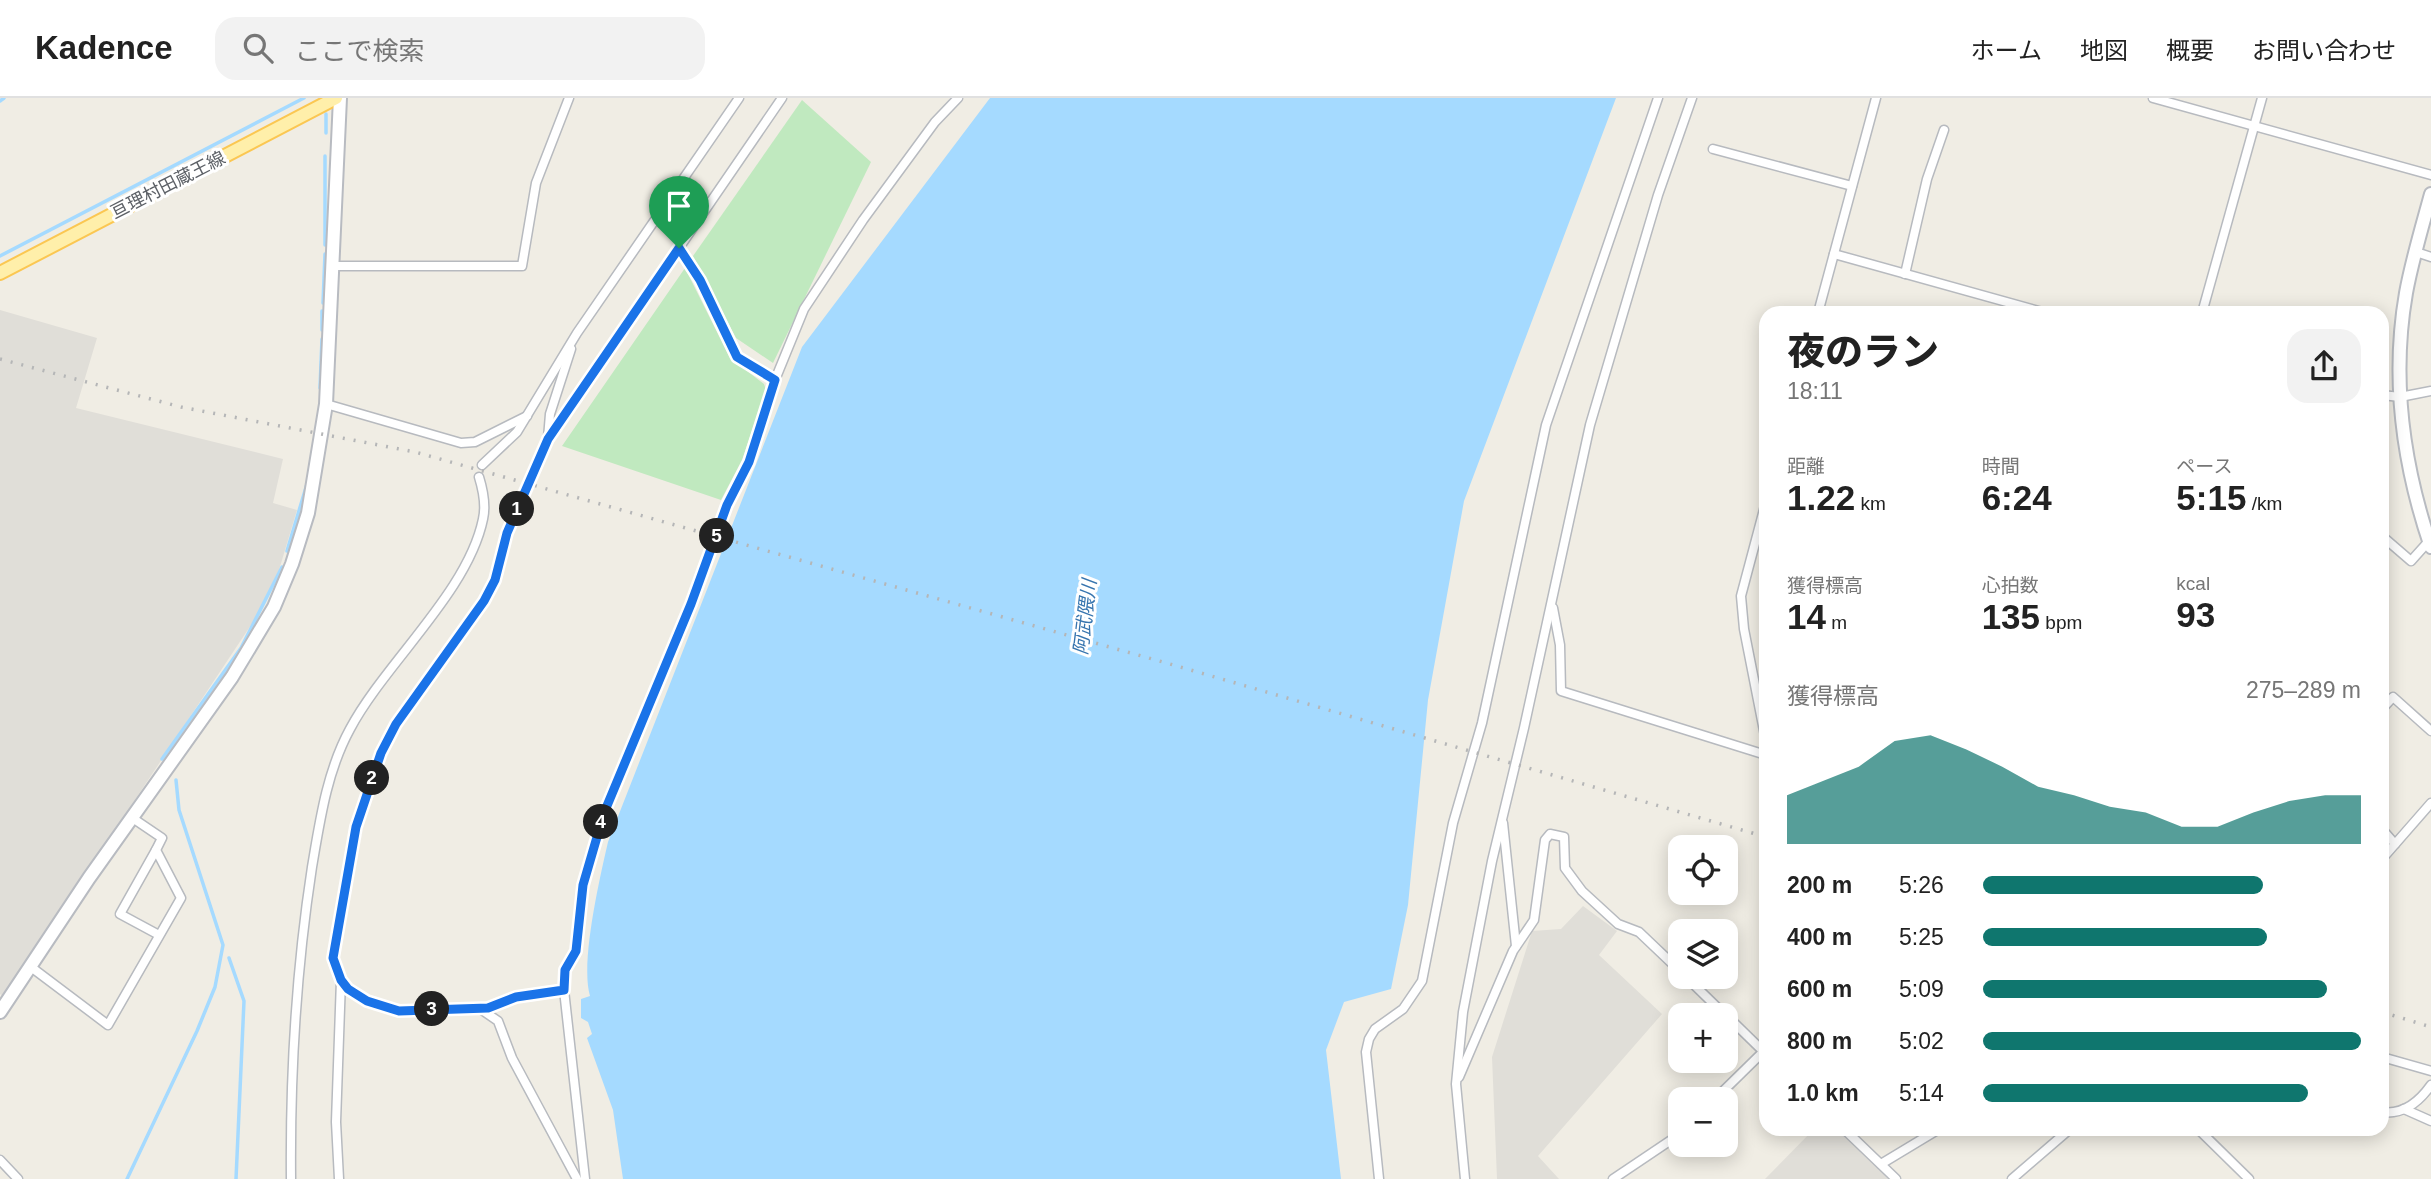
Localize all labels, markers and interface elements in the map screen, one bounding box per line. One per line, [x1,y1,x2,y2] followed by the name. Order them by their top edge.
[215,17,705,80] search box
[35,29,173,66] text: Kadence
[239,29,277,67] icon: search
[295,36,425,66] text: ここで検索
[1971,37,2042,64] text: ホーム
[2080,37,2128,64] text: 地図
[2166,37,2214,64] text: 概要
[2252,37,2396,64] text: お問い合わせ
[107,147,229,223] street label: 亘理村田蔵王線
[649,176,709,248] pin
[660,187,698,225] icon: arrive
[2287,329,2361,403] button: share
[1787,331,1939,373] text: 夜のラン
[1787,378,1843,404] text: 18:11
[1787,456,1825,477] text: 距離
[1982,456,2020,477] text: 時間
[2176,456,2232,477] text: ペース
[1787,478,1855,517] text: 1.22
[1982,478,2052,517] text: 6:24
[2176,478,2246,517] text: 5:15
[500,492,534,526] pin: 1
[1855,493,1886,514] text: km
[2246,493,2282,514] text: /km
[511,498,522,519] text: 1
[700,518,734,554] pin: 5
[711,525,722,546] text: 5
[2176,573,2210,594] text: kcal
[1787,575,1863,596] text: 獲得標高
[1982,575,2039,596] text: 心拍数
[1070,576,1100,656] water label: 阿武隈川
[2176,595,2215,634] text: 93
[1787,597,1826,636] text: 14
[1982,597,2040,636] text: 135
[1826,612,1847,633] text: m
[2040,612,2082,633] text: bpm
[2246,677,2361,703] text: 275–289 m
[1787,683,1879,709] text: 獲得標高
[354,760,390,796] pin: 2
[366,767,377,788] text: 2
[584,804,618,840] pin: 4
[595,811,606,832] text: 4
[1668,835,1738,1157] map controls
[1668,835,1738,905] button: locate
[1787,872,1852,898] text: 200 m
[1899,872,1944,898] text: 5:26
[1668,919,1738,989] button: layers
[1787,924,1852,950] text: 400 m
[1899,924,1944,950] text: 5:25
[1787,976,1852,1002] text: 600 m
[1899,976,1944,1002] text: 5:09
[414,992,450,1026] pin: 3
[426,998,437,1019] text: 3
[1668,1003,1738,1073] button: +
[1787,1028,1852,1054] text: 800 m
[1899,1028,1944,1054] text: 5:02
[1787,1080,1859,1106] text: 1.0 km
[1899,1080,1944,1106] text: 5:14
[1668,1087,1738,1157] button: −

